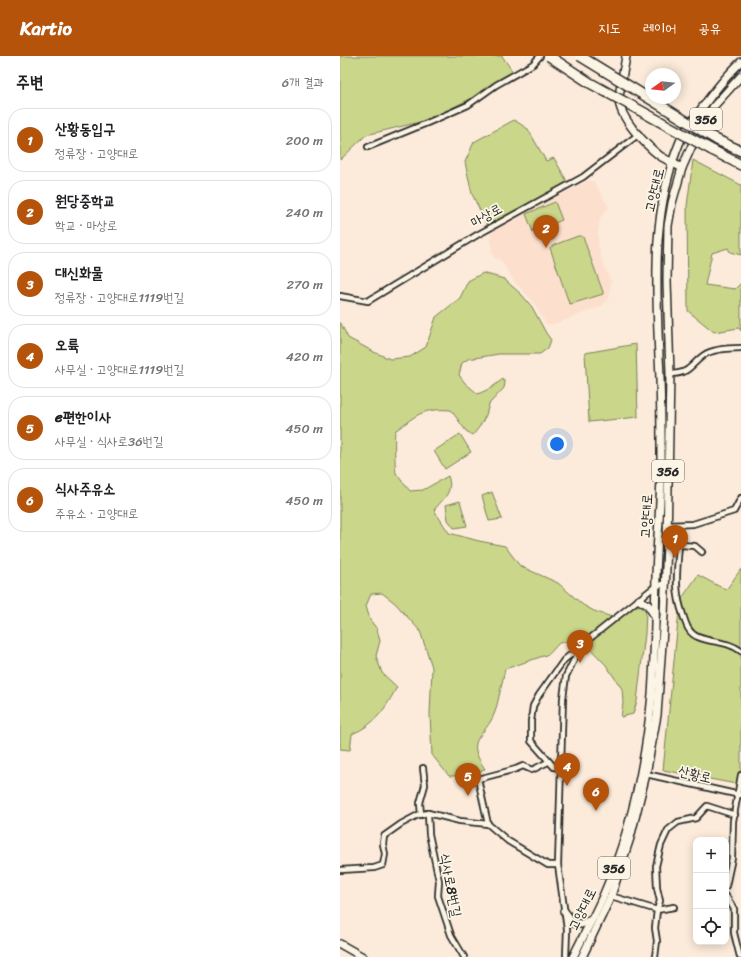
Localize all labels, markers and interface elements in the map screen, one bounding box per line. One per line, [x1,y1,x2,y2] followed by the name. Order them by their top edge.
[20,12,72,45] text: Kartio
[598,16,621,41] text: 지도
[643,16,676,41] text: 레이어
[698,16,721,41] text: 공유
[16,67,43,97] text: 주변
[645,68,681,104] north arrow
[282,71,324,94] text: 6개 결과
[690,108,722,130] road number: 356
[55,116,115,142] text: 산황동입구
[27,129,33,152] text: 1
[286,129,323,152] text: 200 m
[55,142,138,165] text: 정류장 · 고양대로
[637,165,672,215] street label: 고양대로
[55,188,115,214] text: 원당중학교
[465,196,507,235] street label: 마상로
[26,201,34,224] text: 2
[286,201,323,224] text: 240 m
[55,214,118,237] text: 학교 · 마상로
[533,215,559,248] pin: 2
[55,260,103,286] text: 대신화물
[26,273,34,296] text: 3
[286,273,323,296] text: 270 m
[55,286,184,309] text: 정류장 · 고양대로1119번길
[55,332,79,358] text: 오륙
[26,345,34,368] text: 4
[286,345,323,368] text: 420 m
[55,358,184,381] text: 사무실 · 고양대로1119번길
[55,404,111,430] text: e편한이사
[26,417,34,440] text: 5
[285,417,323,440] text: 450 m
[55,430,163,453] text: 사무실 · 식사로36번길
[547,434,567,454] your location
[652,460,684,482] road number: 356
[55,476,115,502] text: 식사주유소
[26,489,34,512] text: 6
[285,489,323,512] text: 450 m
[633,493,660,539] street label: 고양대로
[55,502,138,525] text: 주유소 · 고양대로
[662,525,688,558] pin: 1
[567,630,593,663] pin: 3
[554,753,580,786] pin: 4
[676,759,714,790] street label: 산황로
[455,763,481,796] pin: 5
[583,778,609,811] pin: 6
[693,837,729,945] map controls
[693,837,729,873] button: +
[432,851,469,920] street label: 식사로8번길
[598,857,630,879] road number: 356
[693,873,729,909] button: −
[561,883,604,935] street label: 고양대로
[693,909,729,945] button: locate

